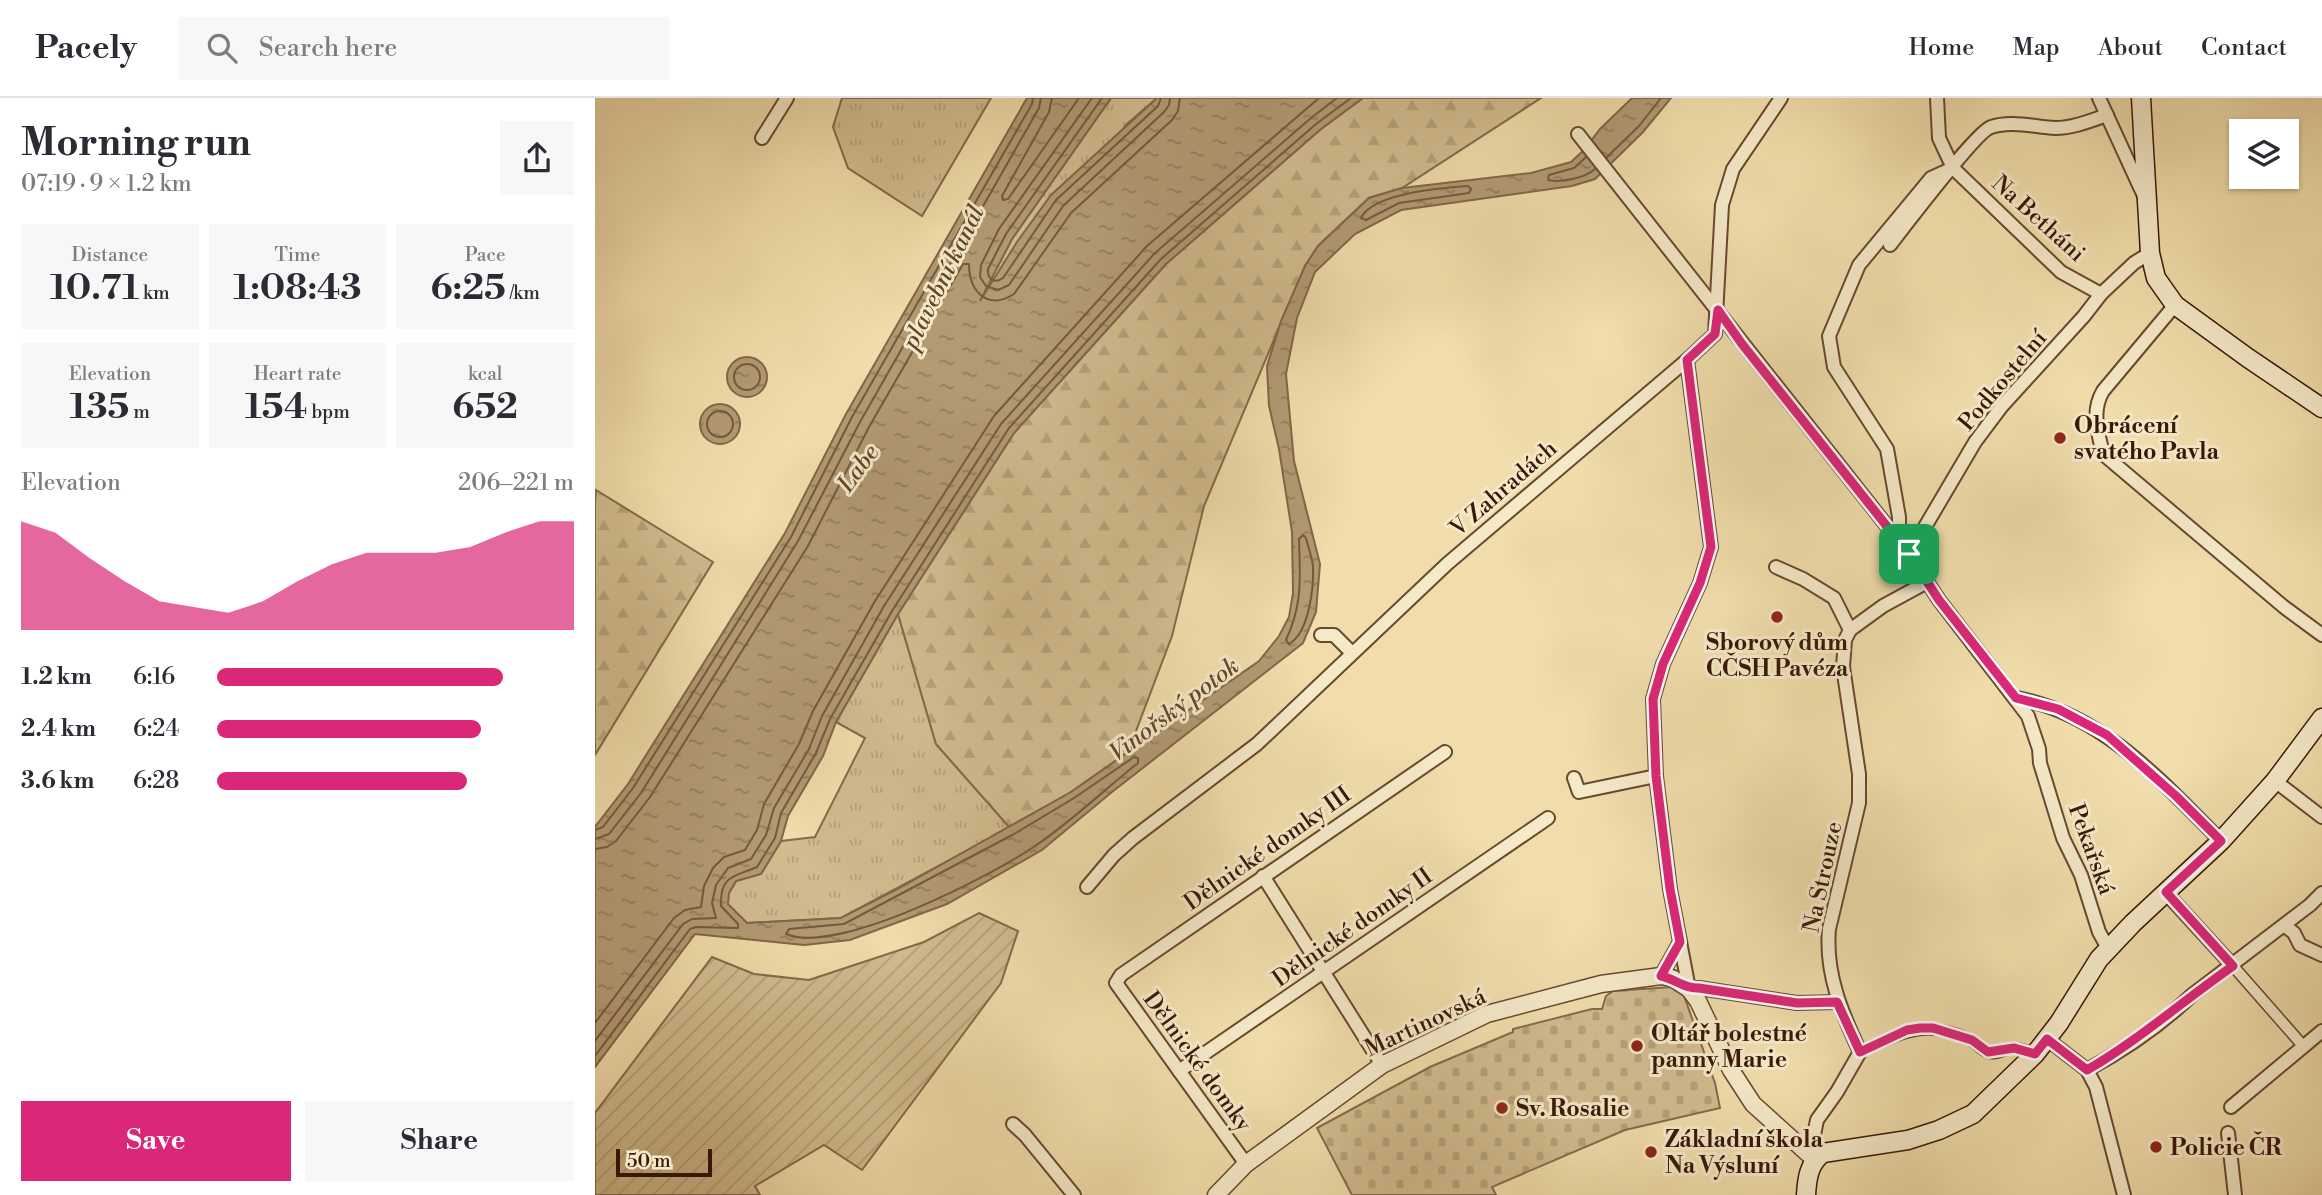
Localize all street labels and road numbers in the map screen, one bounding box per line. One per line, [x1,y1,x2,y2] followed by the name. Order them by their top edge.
[1986,170,2091,268] street label: Na Betháni
[1953,324,2054,437] street label: Podkostelní
[1444,434,1563,544] street label: V Zahradách
[1179,781,1357,917] street label: Dělnické domky III
[2062,800,2121,899] street label: Pekařská
[1798,819,1848,935] street label: Na Strouze
[1267,862,1438,993] street label: Dělnické domky II
[1360,983,1491,1063] street label: Martinovská
[1137,986,1258,1138] street label: Dělnické domky

